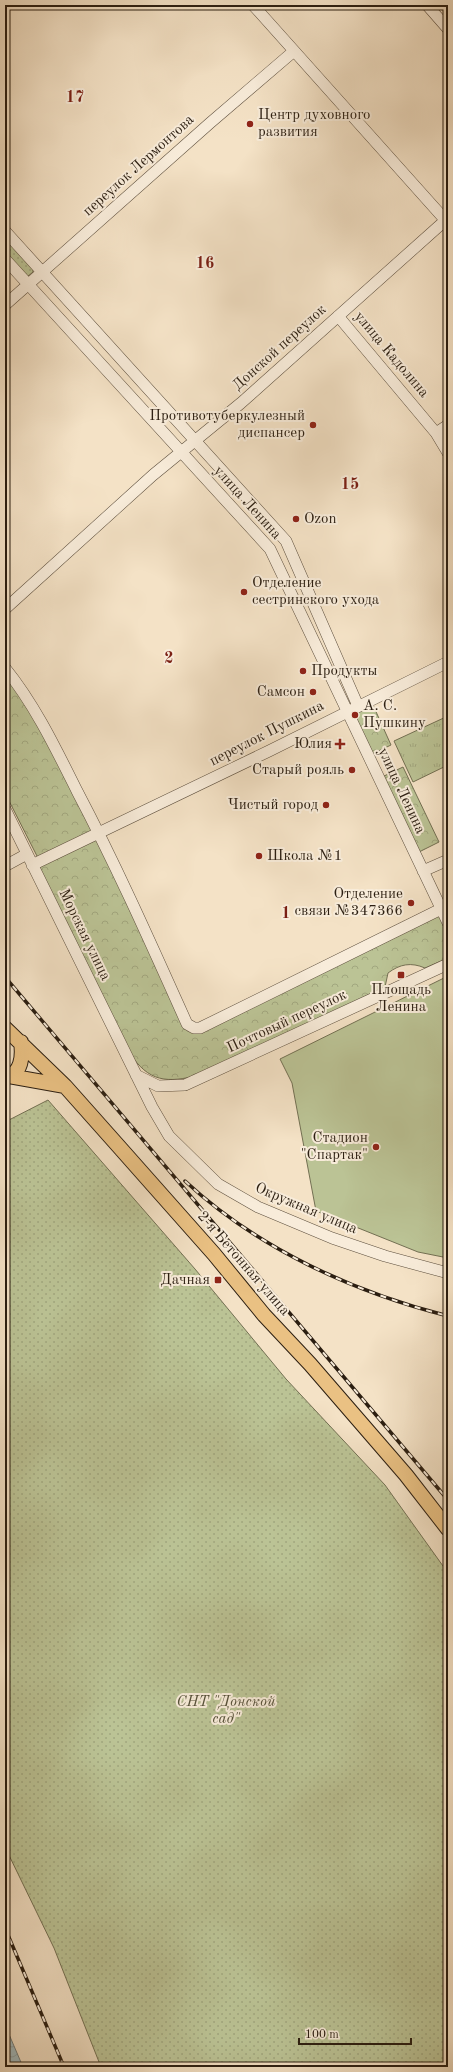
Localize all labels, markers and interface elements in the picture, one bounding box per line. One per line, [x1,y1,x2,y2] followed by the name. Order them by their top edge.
[66,90,84,106] district label: 17
[258,108,370,140] place label: Центр духовного развития
[81,112,198,220] street label: переулок Лермонтова
[245,119,255,129] marker: Центр духовного развития
[196,256,214,272] district label: 16
[230,302,330,394] street label: Донской переулок
[351,309,431,401] street label: улица Кадолина
[149,409,305,441] place label: Противотуберкулезный диспансер
[308,420,318,430] marker: Противотуберкулезный диспансер
[210,463,284,543] street label: улица Ленина
[341,477,359,493] district label: 15
[304,512,337,527] place label: Ozon
[291,514,301,524] marker: Ozon
[252,576,380,608] place label: Отделение сестринского ухода
[239,587,249,597] marker: Отделение сестринского ухода
[164,651,174,667] district label: 2
[311,664,378,679] place label: Продукты
[298,666,308,676] marker: Продукты
[257,685,305,700] place label: Самсон
[308,687,318,697] marker: Самсон
[207,698,327,769] street label: переулок Пушкина
[363,699,426,731] place label: А. С. Пушкину
[350,710,360,720] marker: А. С. Пушкину
[294,737,332,752] place label: Юлия
[335,739,345,749] marker: Юлия
[375,746,428,837] street label: улица Ленина
[252,763,344,778] place label: Старый рояль
[347,765,357,775] marker: Старый рояль
[228,798,319,813] place label: Чистый город
[321,800,331,810] marker: Чистый город
[267,849,342,864] place label: Школа №1
[254,851,264,861] marker: Школа №1
[55,887,113,984] street label: Морская улица
[294,887,403,919] place label: Отделение связи №347366
[406,898,416,908] marker: Отделение связи №347366
[281,906,291,922] district label: 1
[396,970,406,980] marker: Площадь Ленина
[371,983,431,1015] place label: Площадь Ленина
[225,988,350,1056] street label: Почтовый переулок
[301,1131,368,1163] place label: Стадион "Спартак"
[371,1142,381,1152] marker: Стадион "Спартак"
[253,1181,360,1238] street label: Окружная улица
[194,1209,293,1319] street label: 2-я Бетонная улица
[161,1273,210,1288] place label: Дачная
[213,1275,223,1285] marker: Дачная
[176,1695,276,1727] park label: СНТ "Донской сад"
[299,2020,411,2046] scale bar
[305,2029,339,2041] text: 100 m

